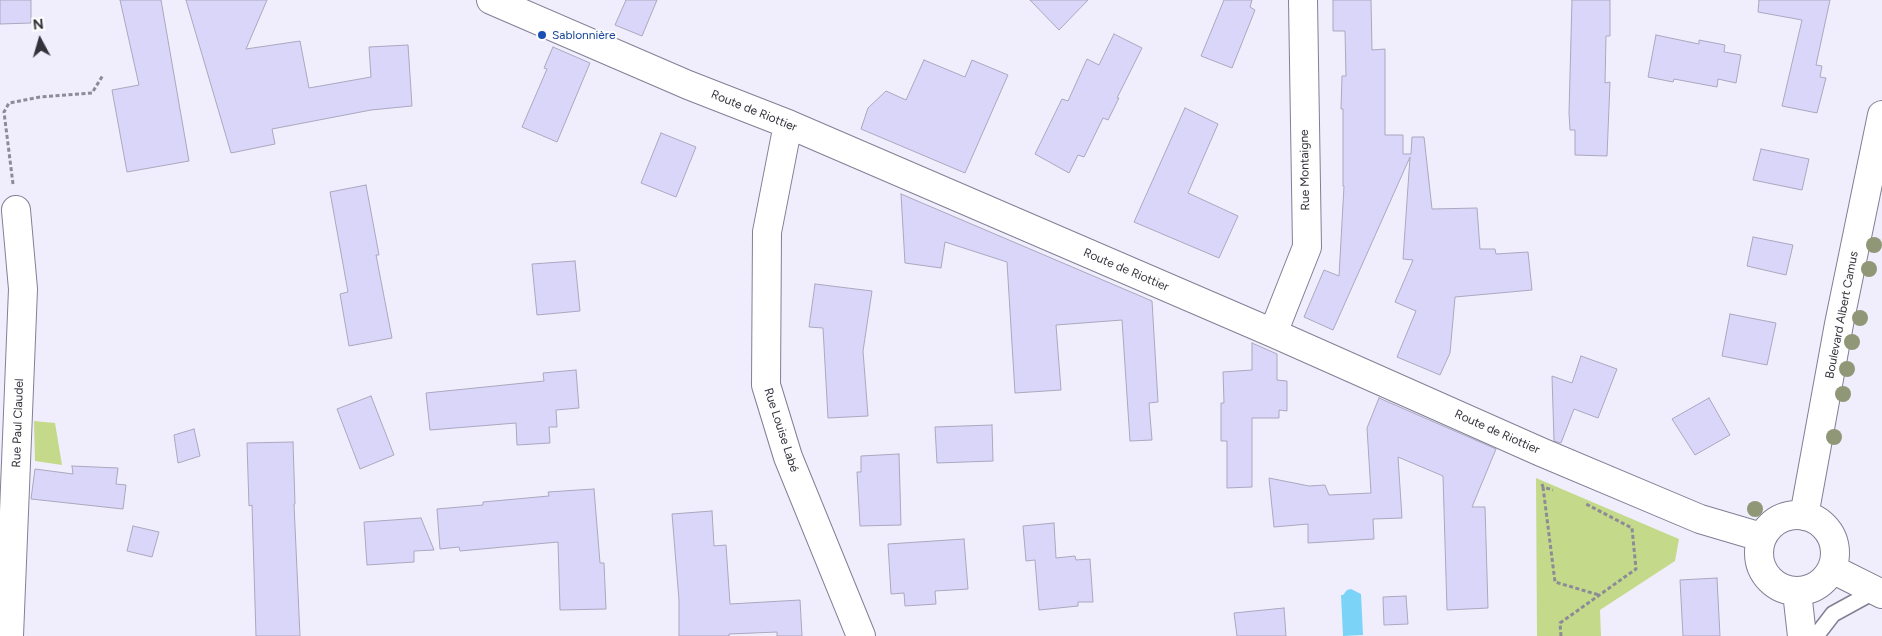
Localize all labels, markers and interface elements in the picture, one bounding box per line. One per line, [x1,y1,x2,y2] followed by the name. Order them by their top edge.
[15,15,65,65] north arrow
[32,16,45,34] text: N
[552,28,615,42] place label: Sablonnière
[536,29,548,41] marker: Sablonnière
[709,87,799,135] street label: Route de Riottier
[1297,129,1313,211] street label: Rue Montaigne
[1081,246,1171,294] street label: Route de Riottier
[1823,250,1861,380] street label: Boulevard Albert Camus
[9,378,27,468] street label: Rue Paul Claudel
[761,386,801,474] street label: Rue Louise Labé
[1452,407,1542,457] street label: Route de Riottier

